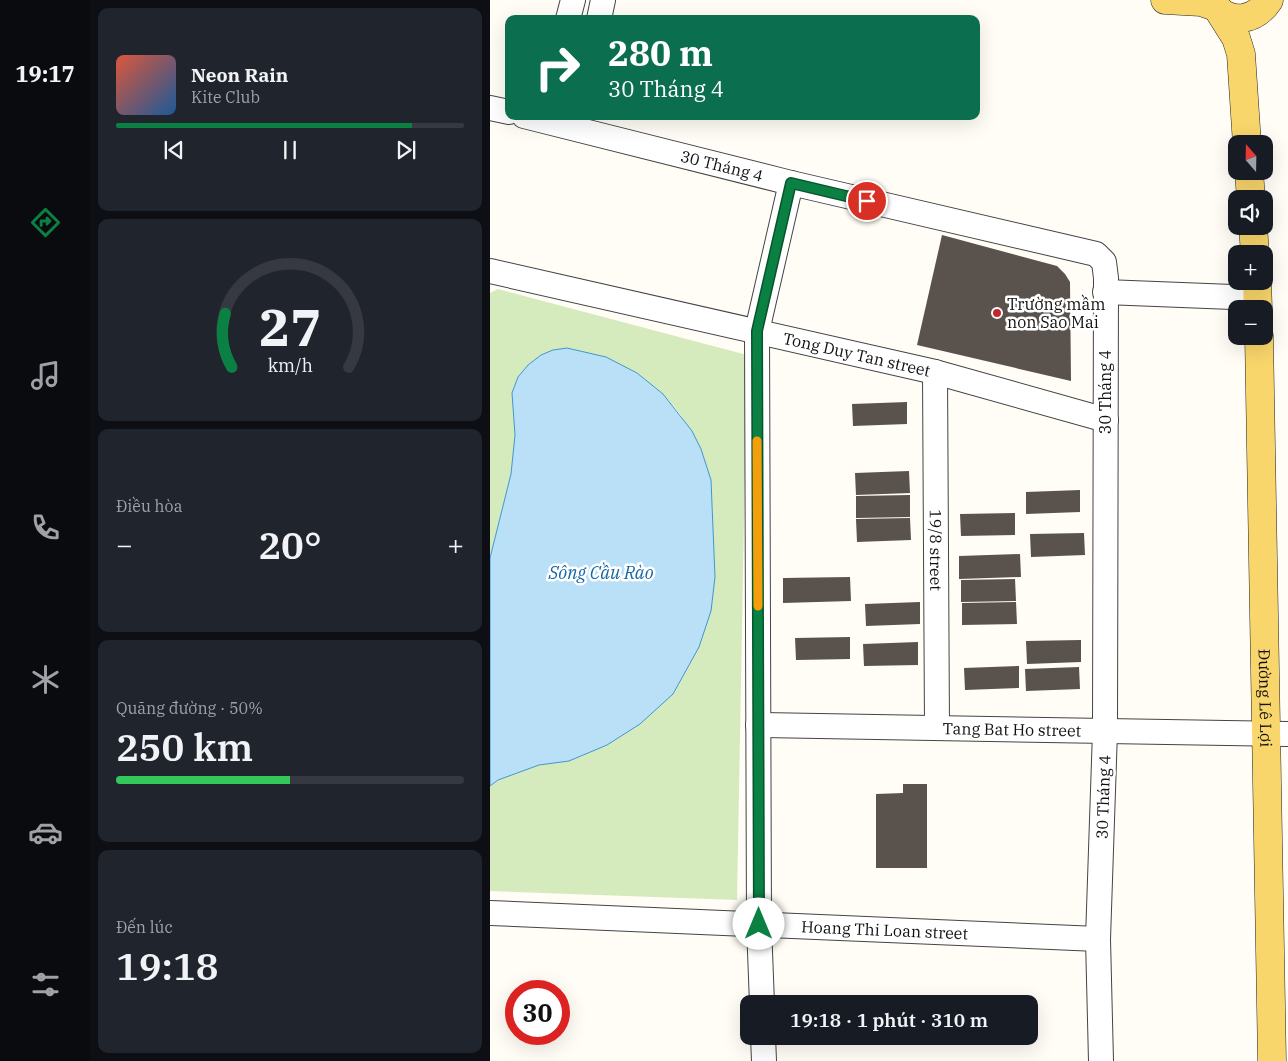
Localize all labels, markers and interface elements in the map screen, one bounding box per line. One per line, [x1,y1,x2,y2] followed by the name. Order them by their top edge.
[608,30,713,76] text: 280 m
[525,35,590,100] icon: right
[15,59,75,88] text: 19:17
[191,63,288,87] text: Neon Rain
[608,74,724,103] text: 30 Tháng 4
[191,87,260,107] text: Kite Club
[1228,135,1272,180] north arrow
[1228,135,1273,345] map controls
[160,136,188,164] icon: previous
[276,136,304,164] icon: pause
[392,136,420,164] icon: next
[679,146,765,186] street label: 30 Tháng 4
[846,180,888,222] pin
[853,187,881,215] icon: arrive
[1228,190,1273,235] button: sound
[28,205,63,240] icon: directions
[1228,245,1273,290] button: +
[259,293,321,360] text: 27
[1007,294,1105,332] place label: Trường mầm non Sao Mai
[1228,300,1273,345] button: −
[991,307,1003,319] marker: Trường mầm non Sao Mai
[781,328,933,381] street label: Tong Duy Tan street
[1095,350,1115,434] street label: 30 Tháng 4
[267,354,313,377] text: km/h
[28,358,63,393] icon: music
[116,496,182,516] text: Điều hòa
[926,509,946,591] street label: 19/8 street
[28,510,63,545] icon: phone
[258,520,322,569] text: 20°
[116,526,133,563] text: −
[447,526,464,563] text: +
[547,561,654,584] water label: Sông Cầu Rào
[1255,649,1276,747] street label: Đường Lê Lợi
[28,662,63,697] icon: climate
[116,698,263,718] text: Quãng đường · 50%
[943,718,1082,740] street label: Tang Bat Ho street
[116,722,253,771] text: 250 km
[1092,755,1114,839] street label: 30 Tháng 4
[28,815,63,850] icon: car
[732,897,784,949] position arrow
[801,916,969,943] street label: Hoang Thi Loan street
[116,917,173,937] text: Đến lúc
[116,941,219,990] text: 19:18
[28,967,63,1002] icon: filters
[505,980,570,1045] speed limit sign: 30
[790,1008,988,1032] text: 19:18 · 1 phút · 310 m

